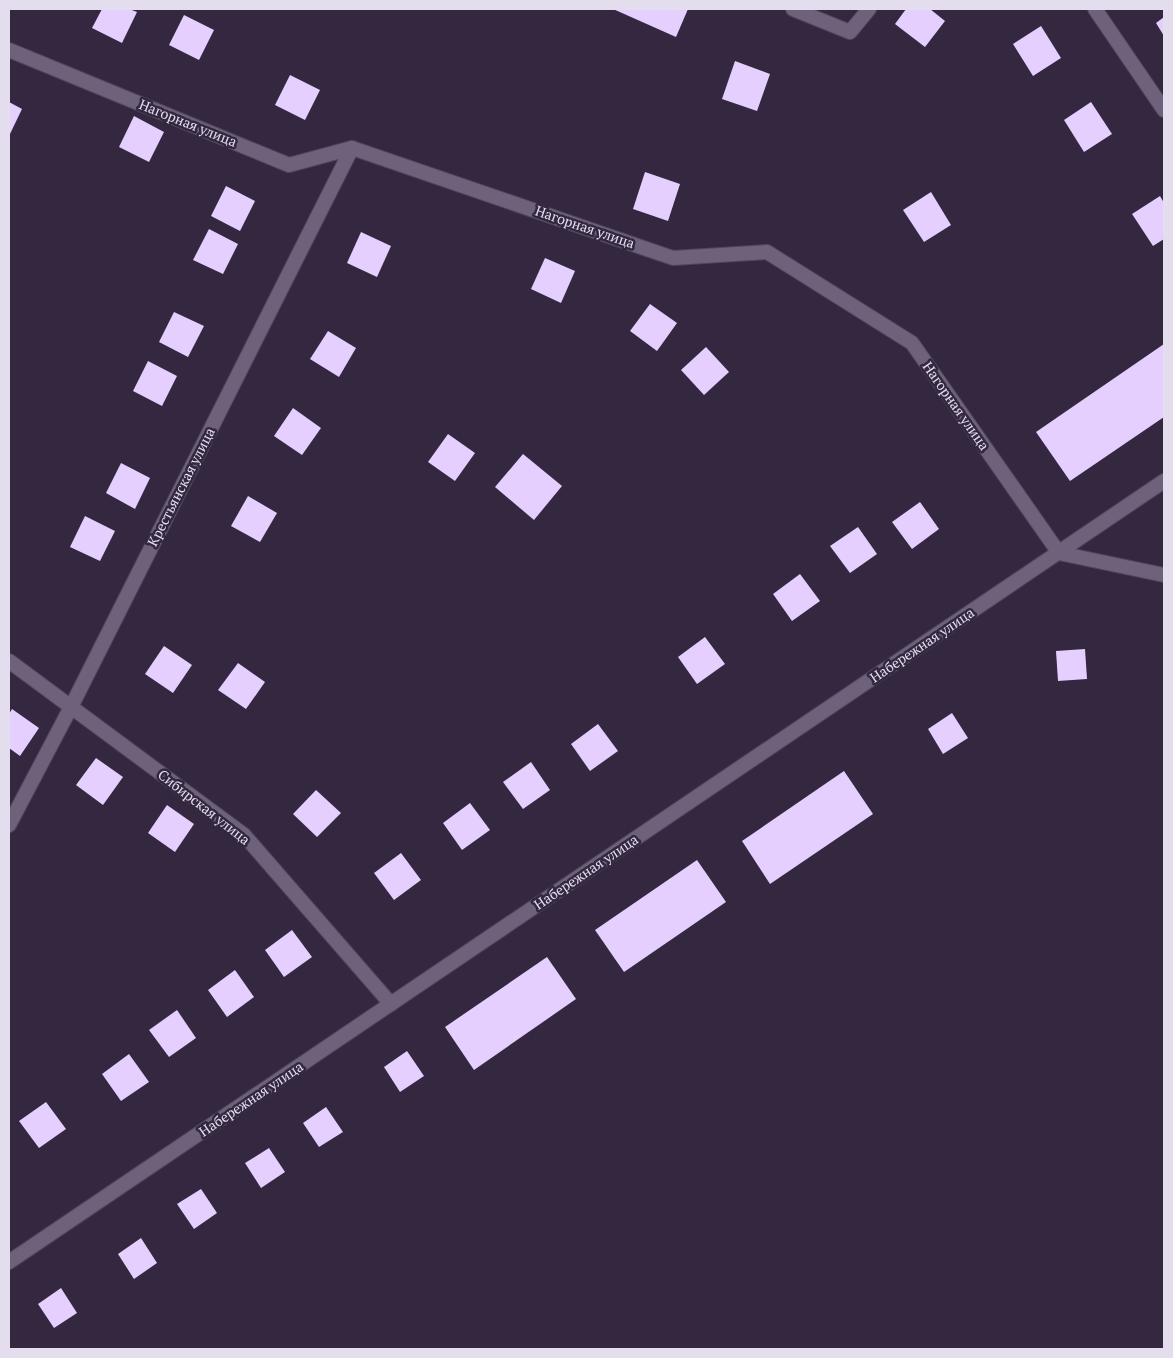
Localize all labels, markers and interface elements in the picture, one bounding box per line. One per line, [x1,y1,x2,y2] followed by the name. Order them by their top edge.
[136,94,240,151] street label: Нагорная улица
[533,201,637,252] street label: Нагорная улица
[919,358,994,454] street label: Нагорная улица
[142,424,219,549] street label: Крестьянская улица
[866,603,978,687] street label: Набережная улица
[154,765,254,849] street label: Сибирская улица
[530,830,642,914] street label: Набережная улица
[195,1057,307,1141] street label: Набережная улица

